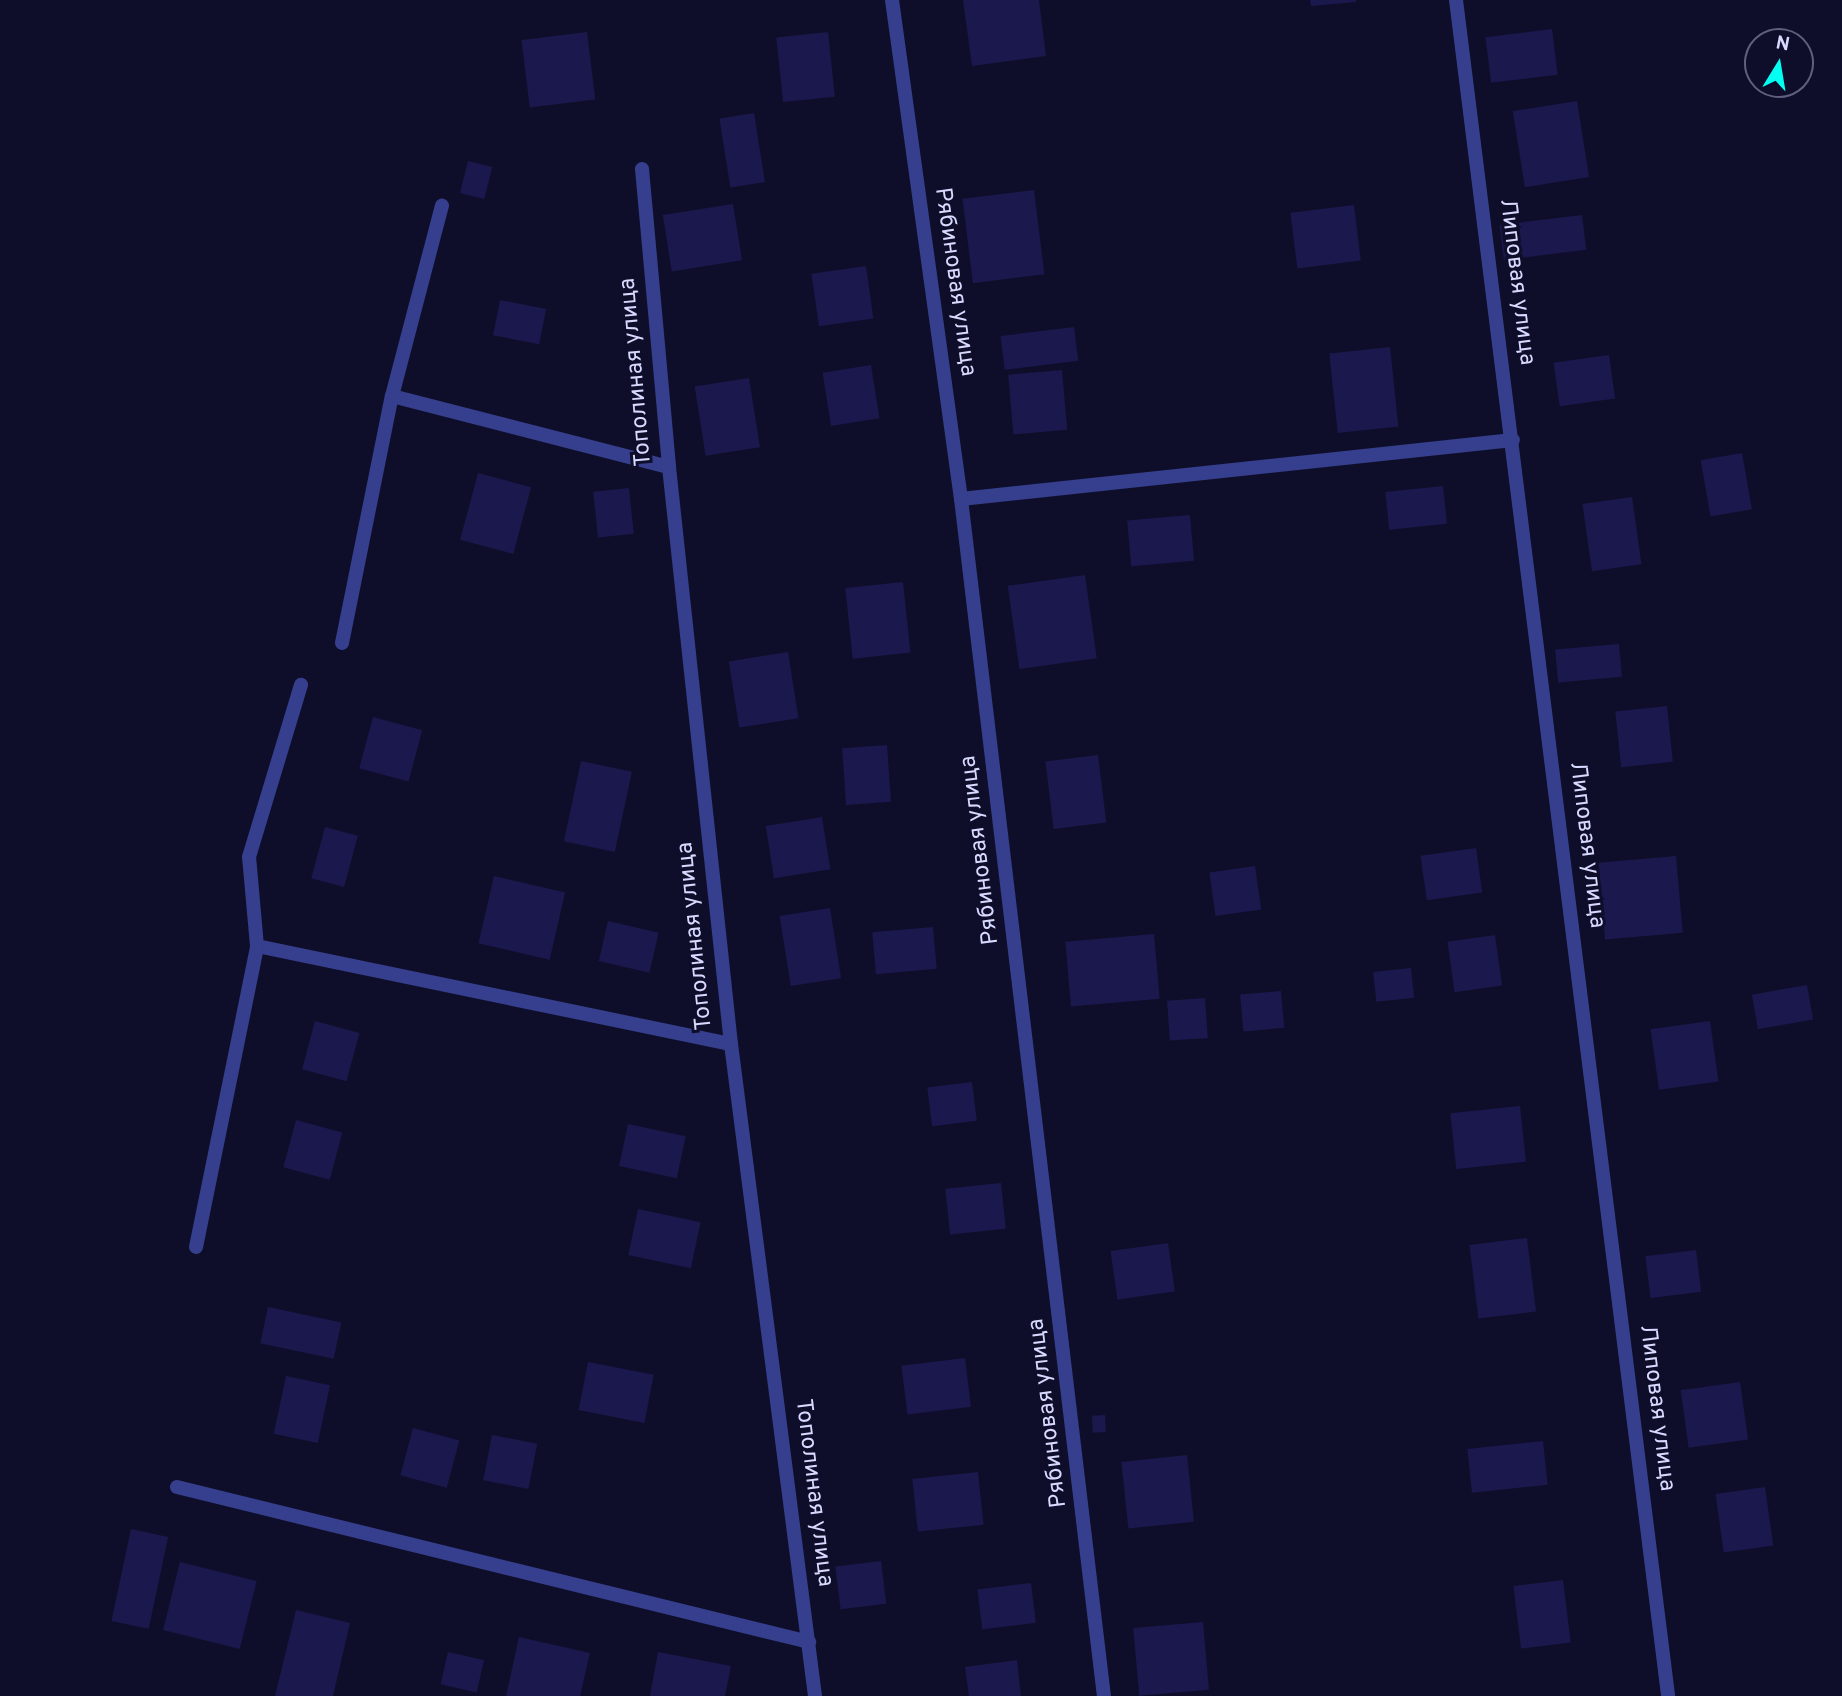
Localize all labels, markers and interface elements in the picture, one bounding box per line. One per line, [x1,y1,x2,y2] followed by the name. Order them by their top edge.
[1744,28,1814,98] north arrow
[1774,31,1792,57] text: N
[927,186,981,378] street label: Рябиновая улица
[1492,197,1540,367] street label: Липовая улица
[615,277,659,467] street label: Тополиная улица
[956,754,1006,946] street label: Рябиновая улица
[1562,760,1610,930] street label: Липовая улица
[672,841,720,1031] street label: Тополиная улица
[1024,1317,1074,1509] street label: Рябиновая улица
[1632,1323,1680,1493] street label: Липовая улица
[788,1398,838,1588] street label: Тополиная улица

